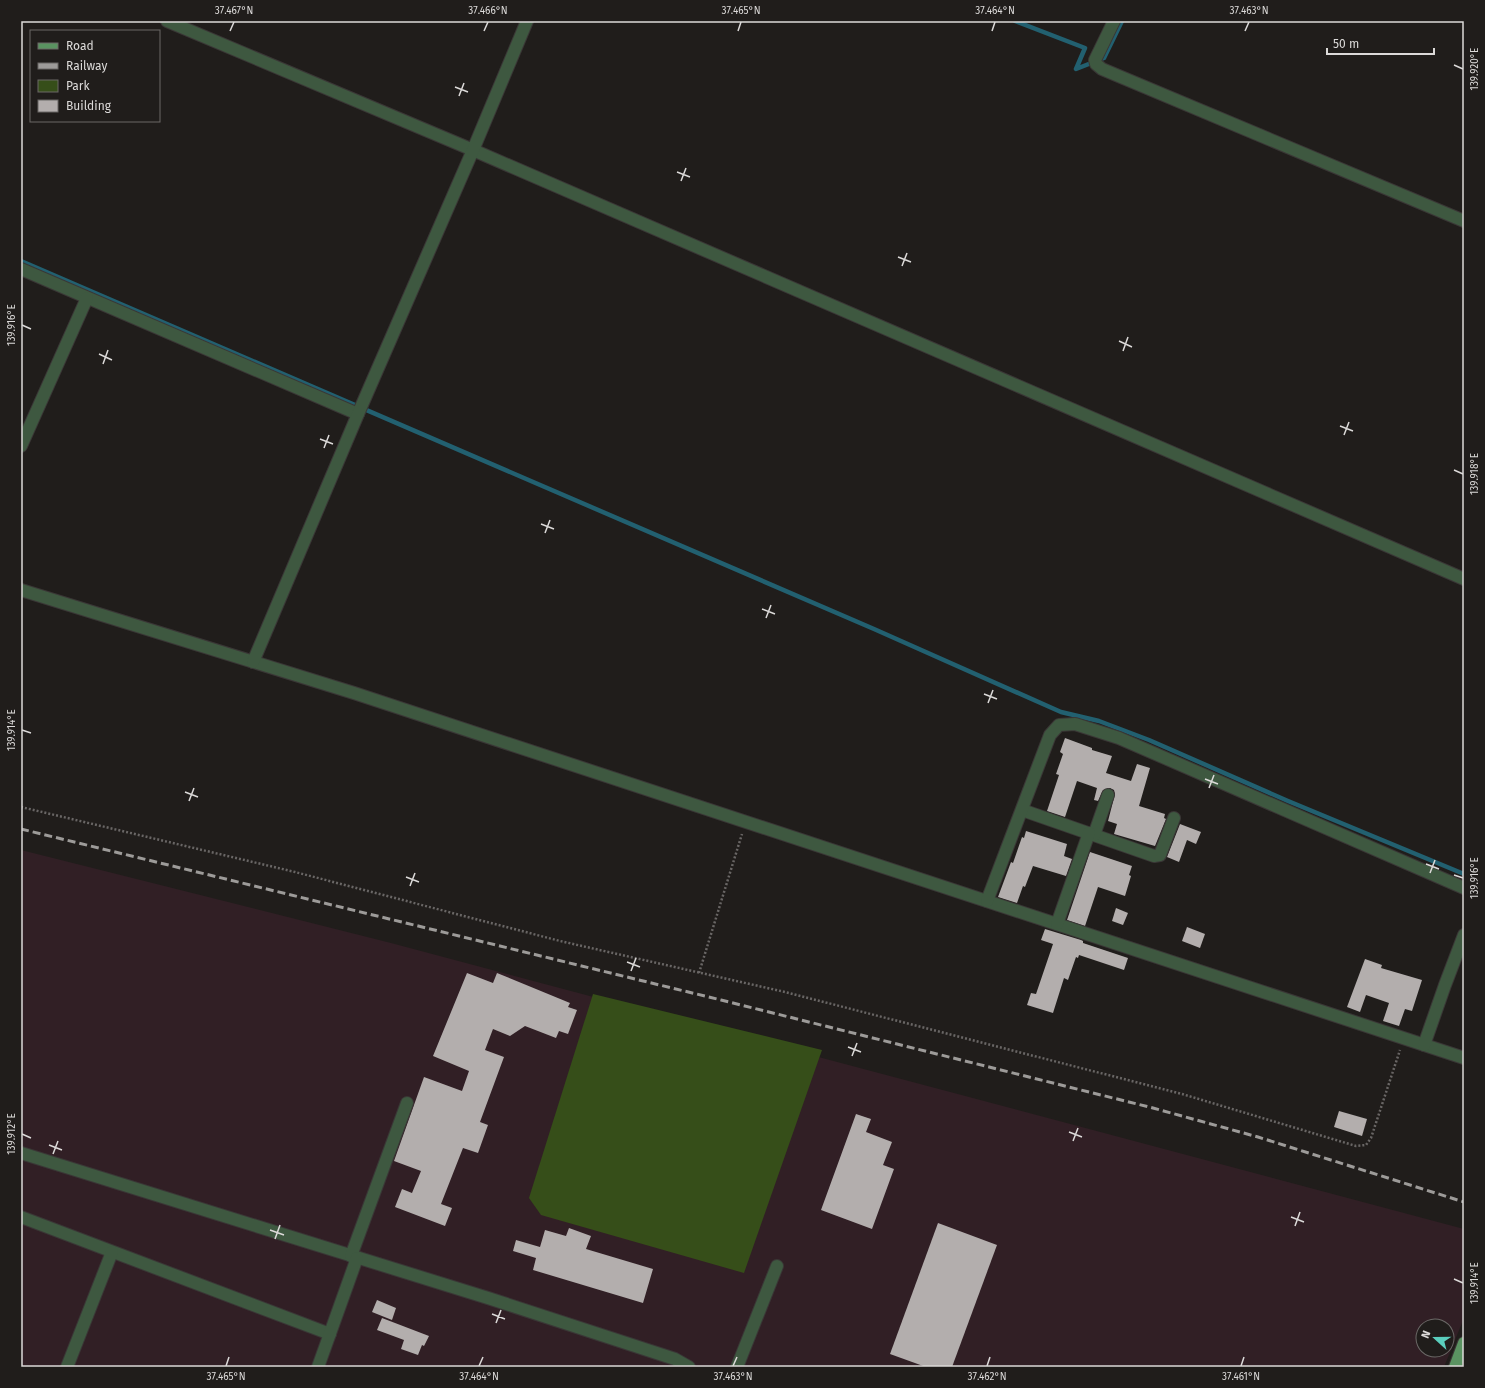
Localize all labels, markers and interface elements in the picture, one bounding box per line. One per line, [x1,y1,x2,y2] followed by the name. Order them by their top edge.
[215,5,253,17] text: 37.467°N
[468,5,508,17] text: 37.466°N
[721,5,761,17] text: 37.465°N
[975,5,1015,17] text: 37.464°N
[1229,5,1269,17] text: 37.463°N
[30,30,160,122] legend
[1327,30,1434,56] scale bar
[1333,37,1359,51] text: 50 m
[66,39,94,53] text: Road
[1469,48,1481,90] text: 139.920°E
[66,59,107,73] text: Railway
[66,79,90,93] text: Park
[66,99,112,113] text: Building
[6,304,18,346] text: 139.916°E
[1469,453,1481,495] text: 139.918°E
[6,709,18,751] text: 139.914°E
[1469,857,1481,899] text: 139.916°E
[6,1113,18,1155] text: 139.912°E
[1469,1262,1481,1304] text: 139.914°E
[1415,1318,1455,1358] north arrow
[1419,1329,1434,1340] text: N
[206,1371,246,1383] text: 37.465°N
[459,1371,499,1383] text: 37.464°N
[713,1371,753,1383] text: 37.463°N
[968,1371,1007,1383] text: 37.462°N
[1222,1371,1260,1383] text: 37.461°N

